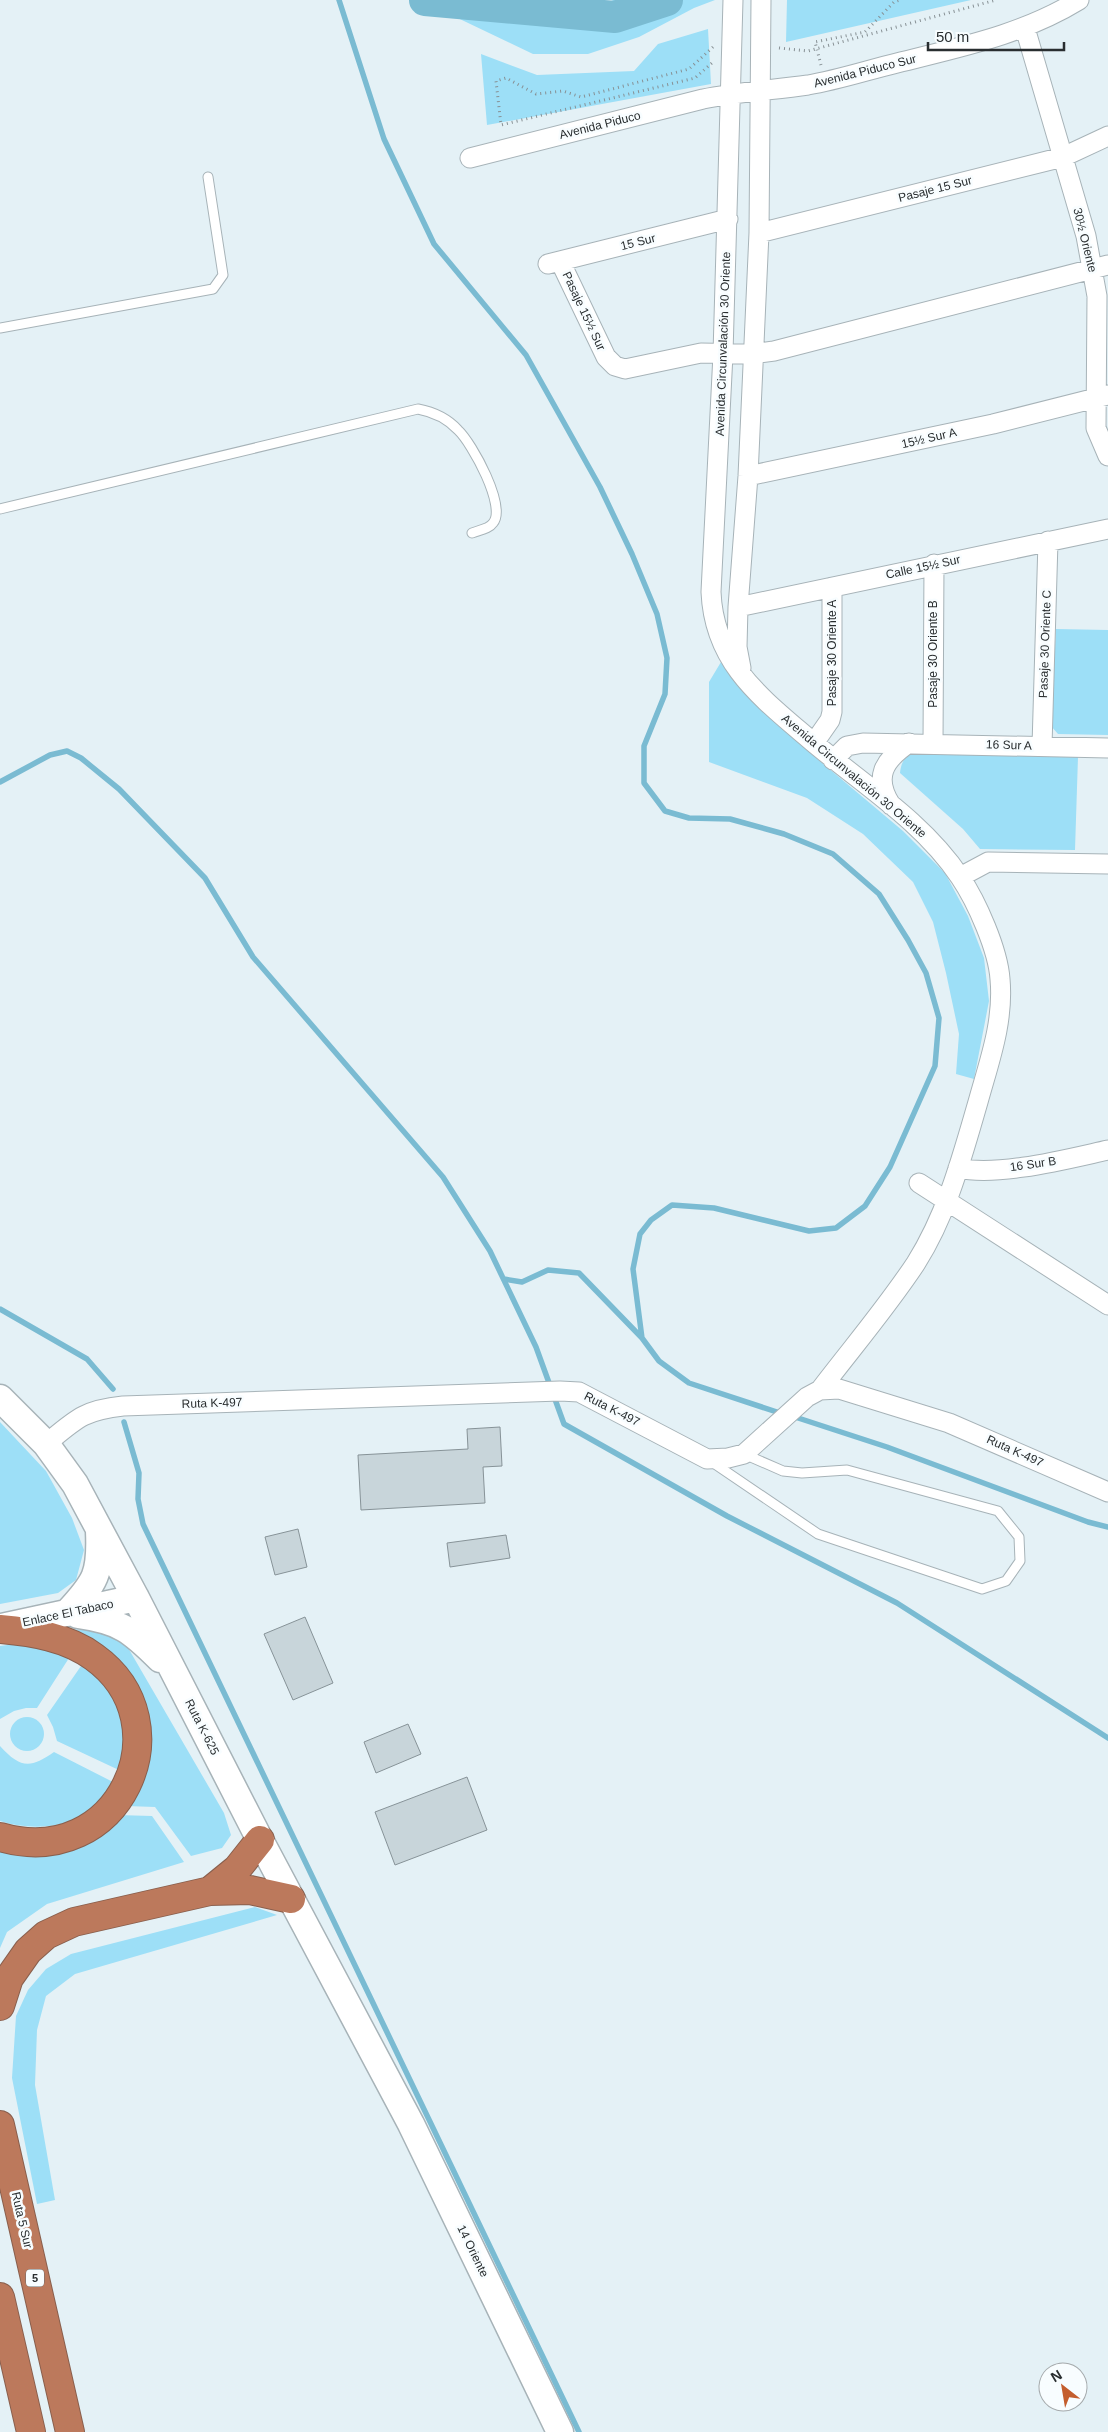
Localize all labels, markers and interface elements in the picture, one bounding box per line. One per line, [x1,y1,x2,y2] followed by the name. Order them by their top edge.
[928,20,1064,52] scale bar
[936,28,969,45] text: 50 m
[812,51,918,91] street label: Avenida Piduco Sur
[558,108,642,142] street label: Avenida Piduco
[897,173,973,205] street label: Pasaje 15 Sur
[1070,206,1100,274] street label: 30½ Oriente
[619,231,657,253] street label: 15 Sur
[713,251,733,436] street label: Avenida Circunvalación 30 Oriente
[560,269,608,353] street label: Pasaje 15½ Sur
[900,425,958,451] street label: 15½ Sur A
[884,552,962,582] street label: Calle 15½ Sur
[1036,589,1054,698] street label: Pasaje 30 Oriente C
[825,600,839,706] street label: Pasaje 30 Oriente A
[926,600,940,708] street label: Pasaje 30 Oriente B
[779,711,929,841] street label: Avenida Circunvalación 30 Oriente
[986,737,1032,753] street label: 16 Sur A
[1009,1154,1057,1174] street label: 16 Sur B
[582,1389,643,1429] street label: Ruta K-497
[181,1395,243,1411] street label: Ruta K-497
[984,1432,1046,1470] street label: Ruta K-497
[21,1596,115,1629] street label: Enlace El Tabaco
[182,1697,222,1758] street label: Ruta K-625
[9,2190,35,2250] street label: Ruta 5 Sur
[454,2223,492,2280] street label: 14 Oriente
[26,2270,44,2286] road number: 5
[1038,2362,1088,2412] north arrow
[1048,2366,1065,2385] text: N

